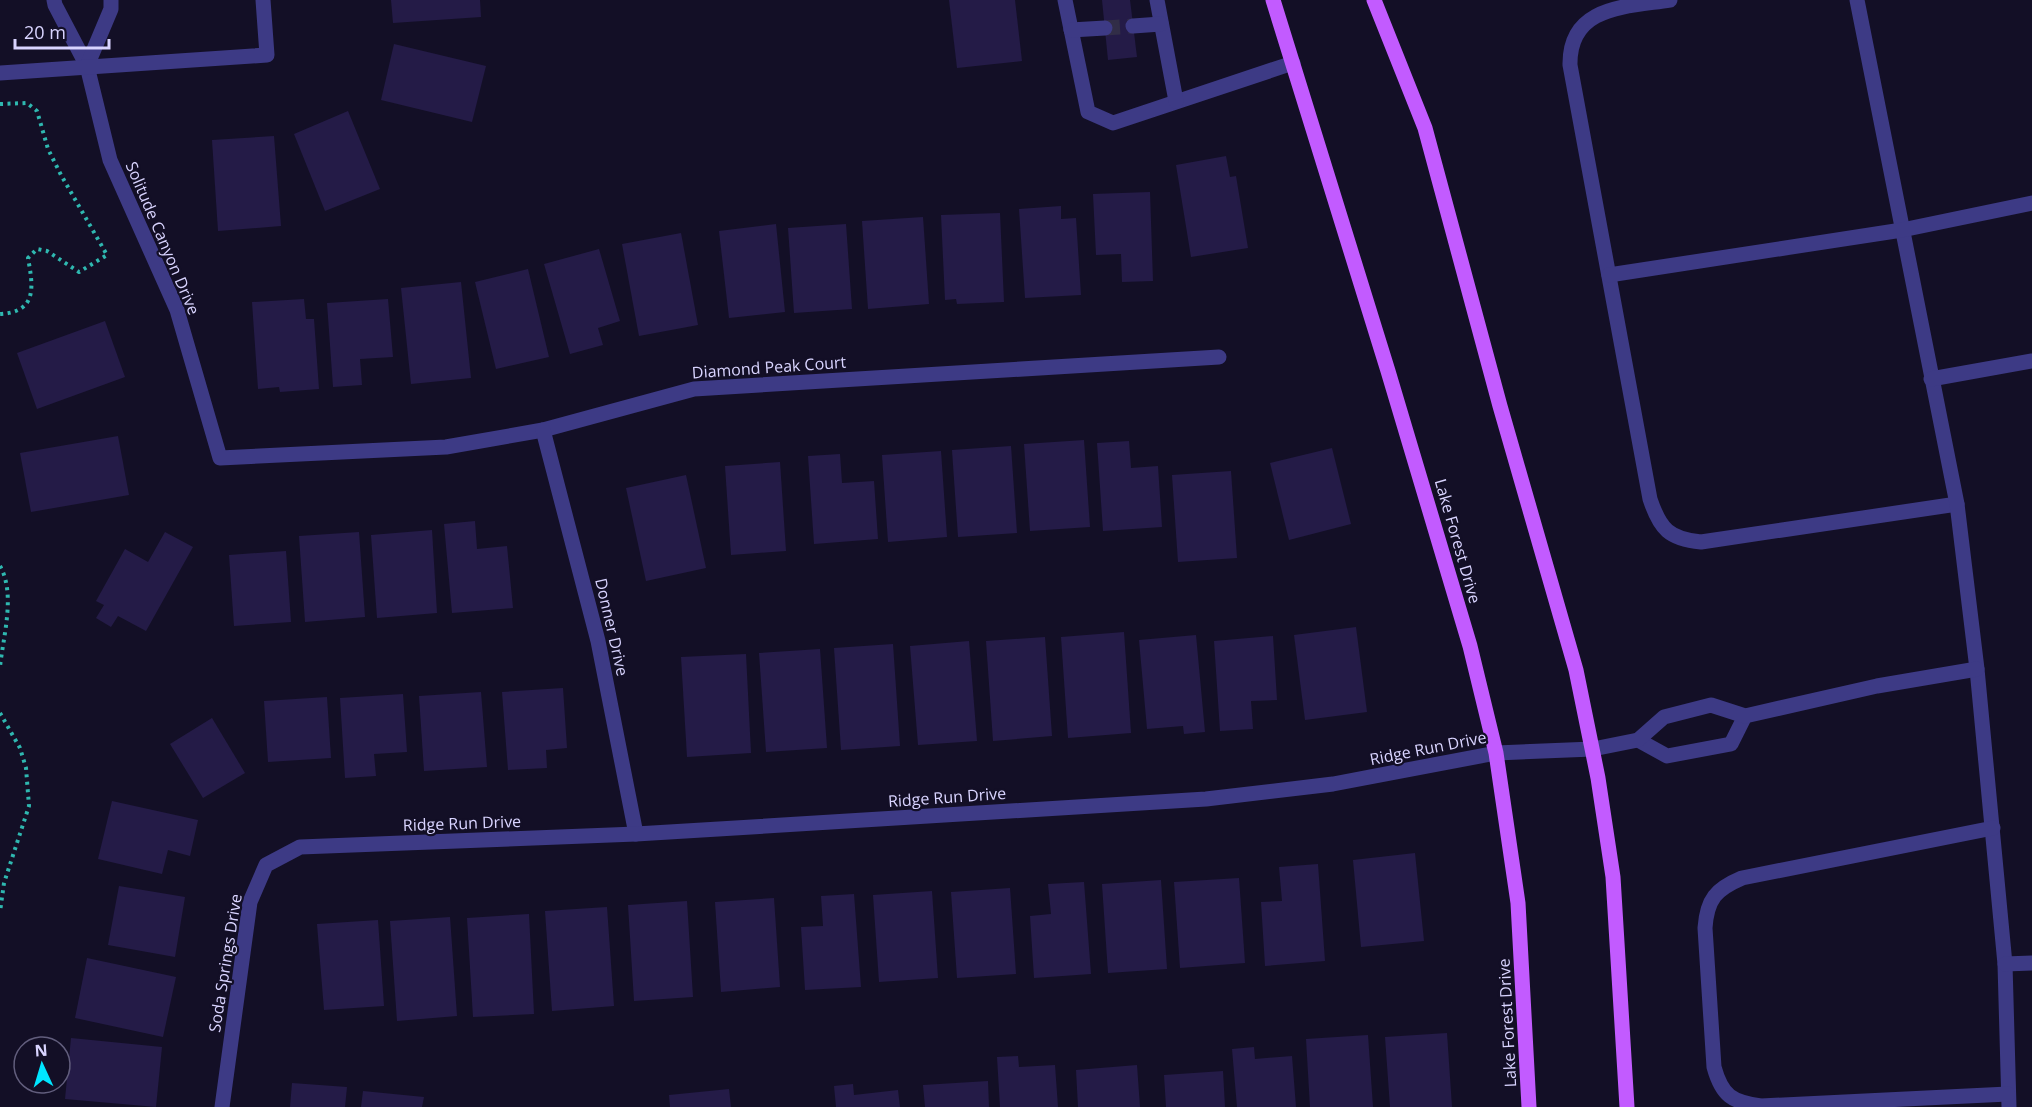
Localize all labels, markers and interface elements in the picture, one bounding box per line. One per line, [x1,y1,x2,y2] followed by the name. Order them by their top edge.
[15,12,110,50] scale bar
[24,20,66,44] text: 20 m
[121,158,205,318] street label: Solitude Canyon Drive
[691,351,847,383] street label: Diamond Peak Court
[1430,476,1486,606] street label: Lake Forest Drive
[590,576,634,678] street label: Donner Drive
[1368,726,1488,770] street label: Ridge Run Drive
[887,782,1007,812] street label: Ridge Run Drive
[402,810,522,836] street label: Ridge Run Drive
[203,892,247,1034] street label: Soda Springs Drive
[1493,958,1521,1088] street label: Lake Forest Drive
[12,1035,72,1095] north arrow
[34,1039,48,1061] text: N

